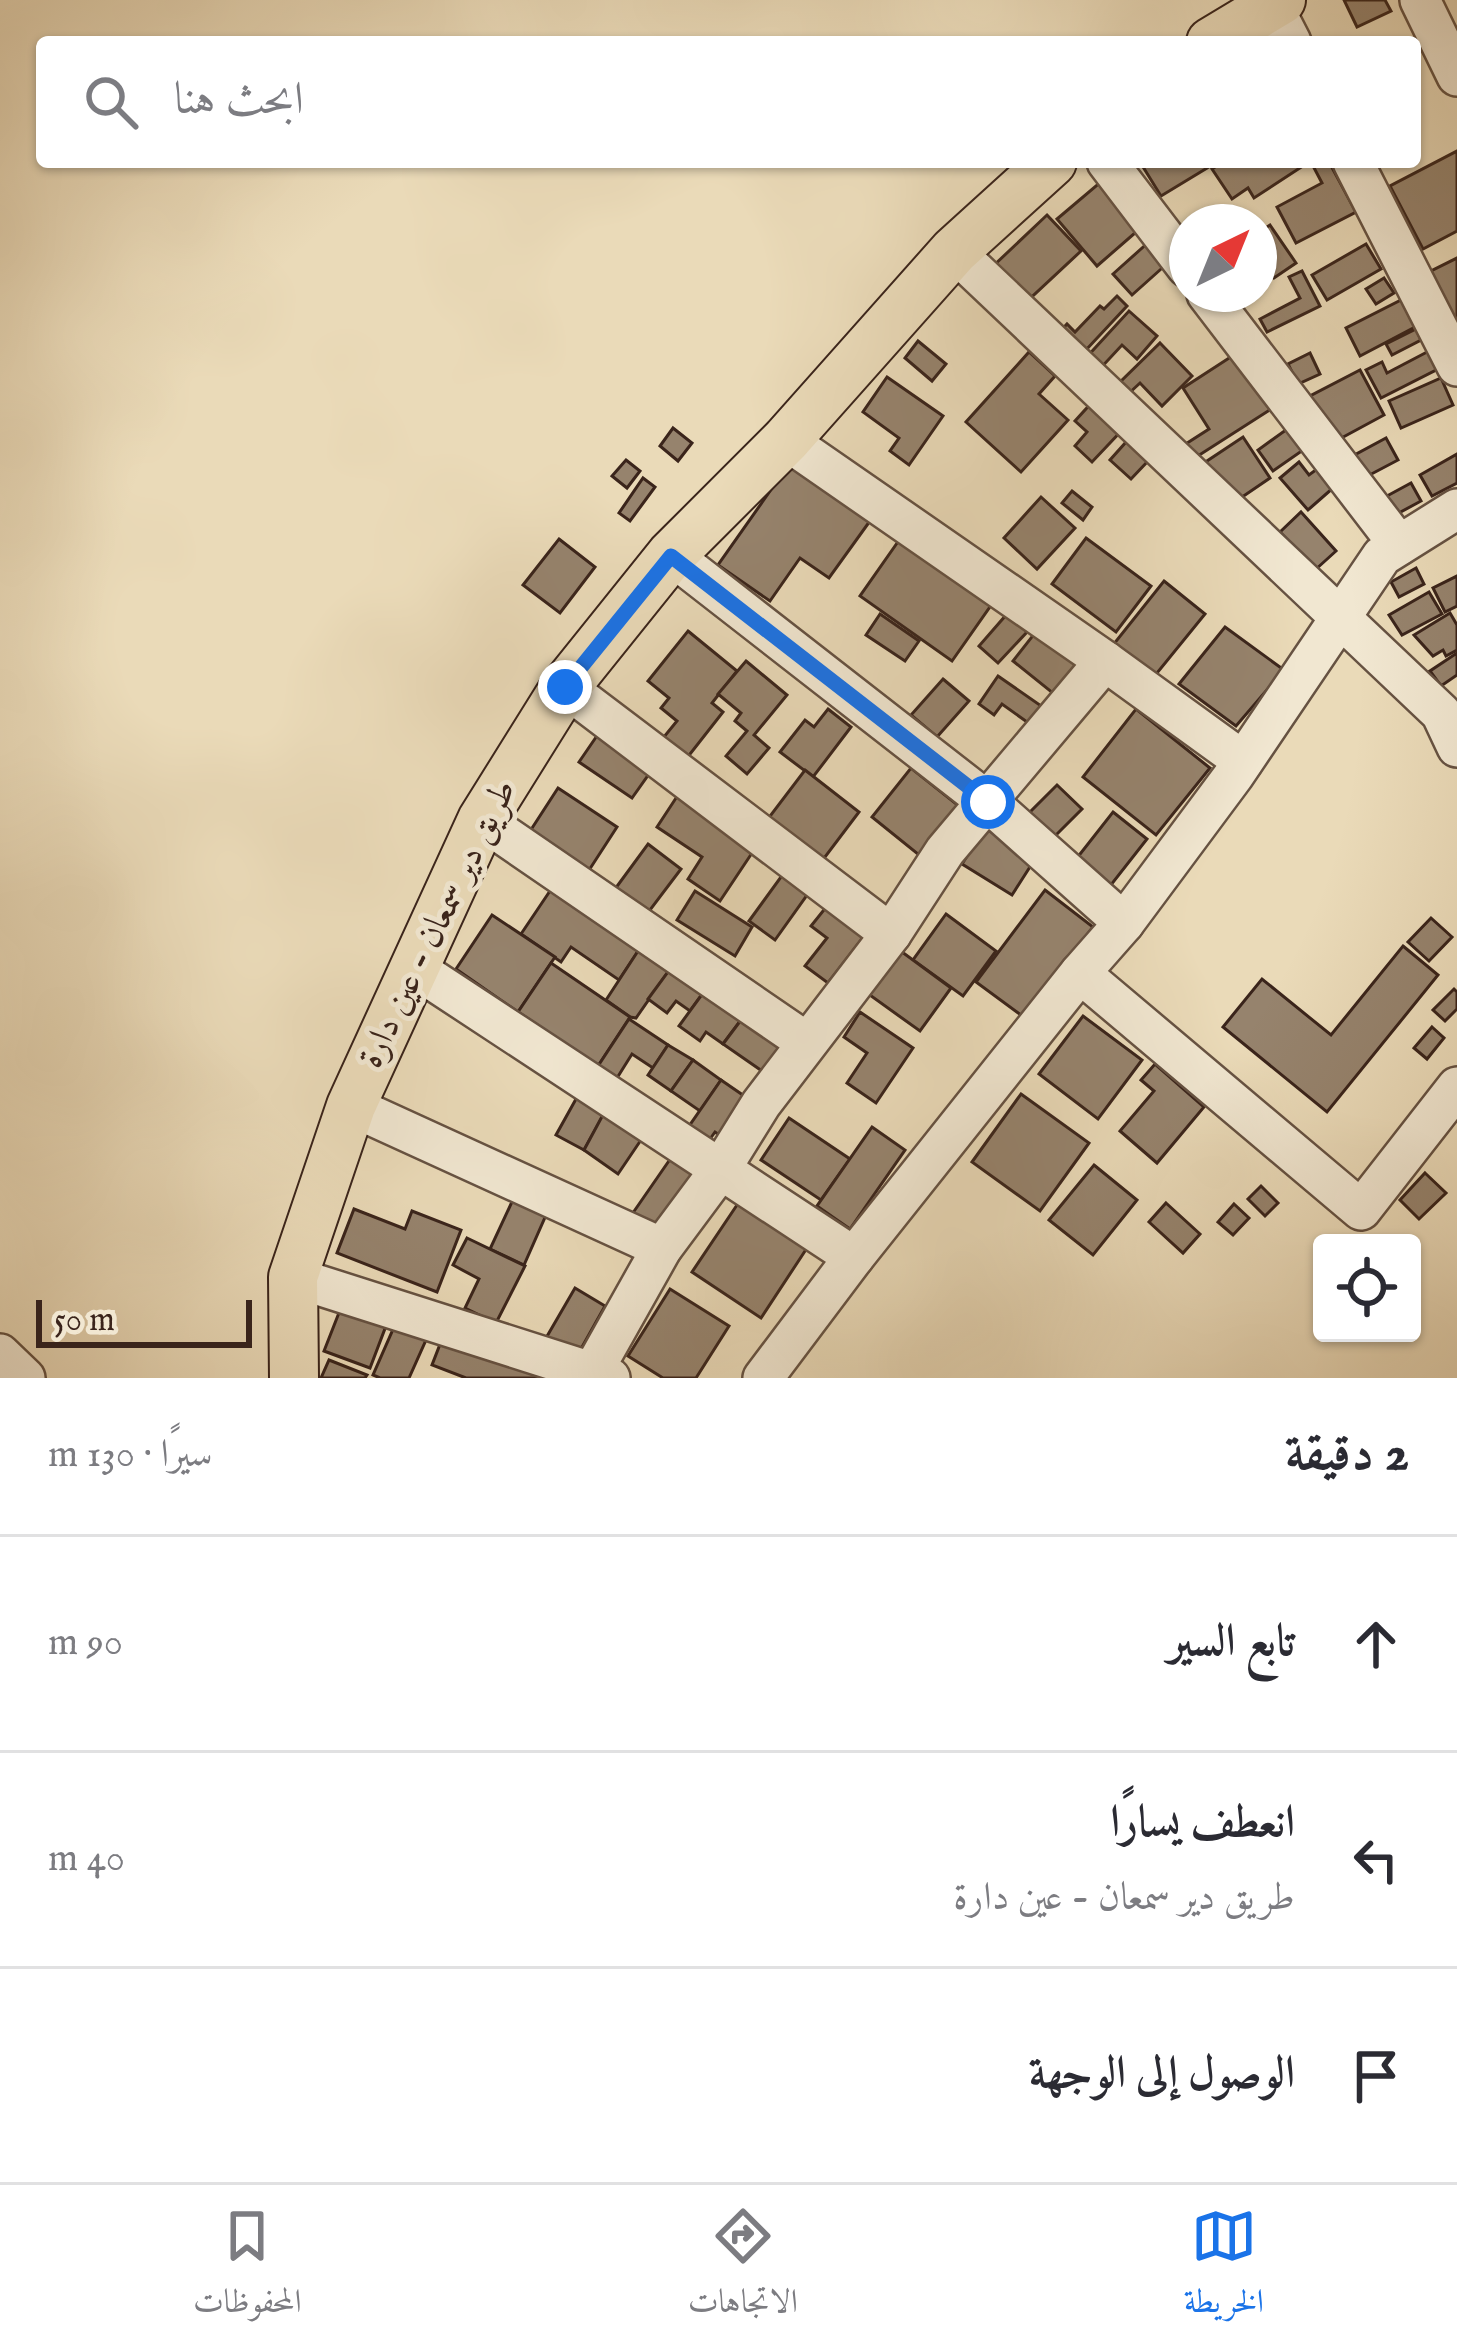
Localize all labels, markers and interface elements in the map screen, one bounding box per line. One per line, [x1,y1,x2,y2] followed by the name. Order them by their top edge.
[36,36,1421,168] search box
[78,69,144,135] icon: search
[174,72,304,129] text: ابحث هنا
[1169,204,1277,312] north arrow
[538,660,592,714] route end
[348,772,528,1076] street label: طريق دير سمعان - عين دارة
[961,775,1015,829] route start
[1313,1234,1421,1342] map controls
[1313,1234,1421,1342] button: locate
[36,1294,252,1347] scale bar
[54,1300,115,1342] text: 50 m
[1285,1423,1409,1488] text: 2 دقيقة
[48,1431,213,1480] text: سيرًا · 130 m
[1343,1611,1409,1677] icon: ahead
[1168,1614,1295,1671] text: تابع السير
[48,1619,123,1668] text: 90 m
[1110,1795,1295,1852] text: انعطف يسارًا
[1343,1827,1409,1893] icon: left
[48,1835,125,1884] text: 40 m
[953,1874,1295,1923] text: طريق دير سمعان - عين دارة
[1343,2043,1409,2109] icon: arrive
[1029,2046,1295,2103] text: الوصول إلى الوجهة
[193,2203,302,2333] tab: المحفوظات
[688,2203,798,2333] tab: الاتجاهات
[1184,2203,1264,2333] tab: الخريطة

